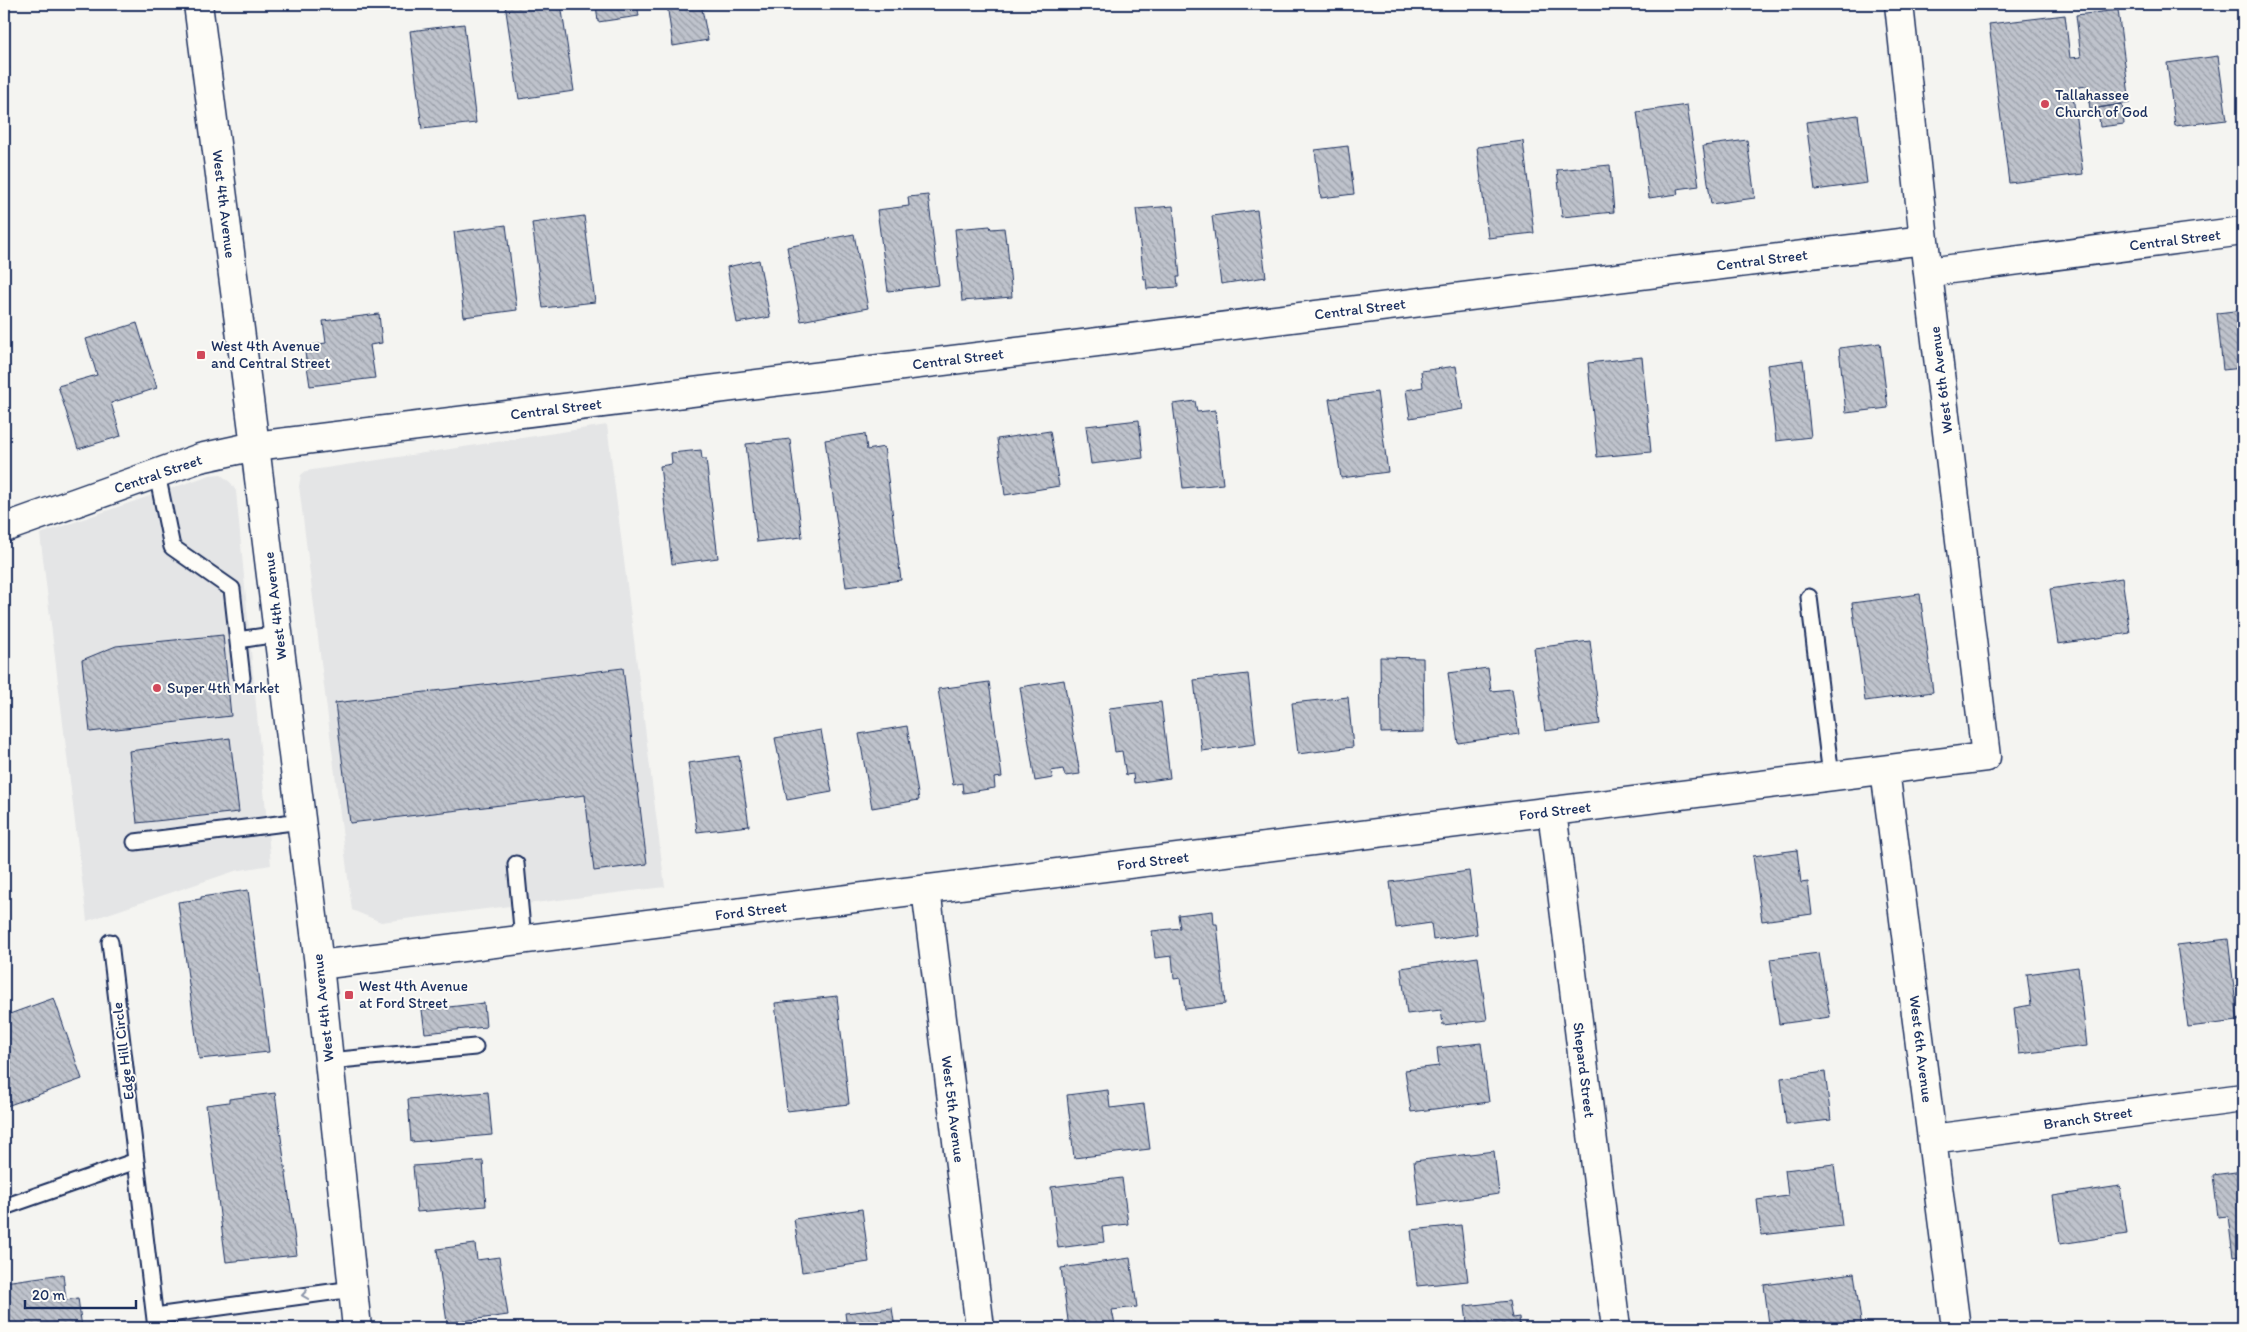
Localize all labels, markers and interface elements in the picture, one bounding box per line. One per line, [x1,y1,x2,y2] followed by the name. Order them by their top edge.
[2055,86,2148,121] place label: Tallahassee Church of God
[2039,98,2051,110] marker: Tallahassee Church of God
[208,149,240,259] street label: West 4th Avenue
[2128,225,2222,255] street label: Central Street
[1715,245,1809,275] street label: Central Street
[1313,294,1407,324] street label: Central Street
[1925,325,1957,435] street label: West 6th Avenue
[211,337,331,372] place label: West 4th Avenue and Central Street
[911,344,1005,374] street label: Central Street
[195,349,207,361] marker: West 4th Avenue and Central Street
[509,394,603,424] street label: Central Street
[112,450,205,497] street label: Central Street
[259,551,291,661] street label: West 4th Avenue
[167,679,280,697] place label: Super 4th Market
[151,682,163,694] marker: Super 4th Market
[1518,798,1592,824] street label: Ford Street
[1116,848,1190,874] street label: Ford Street
[714,898,788,924] street label: Ford Street
[308,953,338,1063] street label: West 4th Avenue
[359,977,468,1012] place label: West 4th Avenue at Ford Street
[343,989,355,1001] marker: West 4th Avenue at Ford Street
[1905,994,1937,1104] street label: West 6th Avenue
[108,1001,138,1101] street label: Edge Hill Circle
[1569,1021,1599,1119] street label: Shepard Street
[938,1054,968,1164] street label: West 5th Avenue
[2042,1103,2134,1133] street label: Branch Street
[25,1277,136,1309] scale bar
[32,1286,66,1304] text: 20 m
[301,1289,309,1300] one-way arrow

